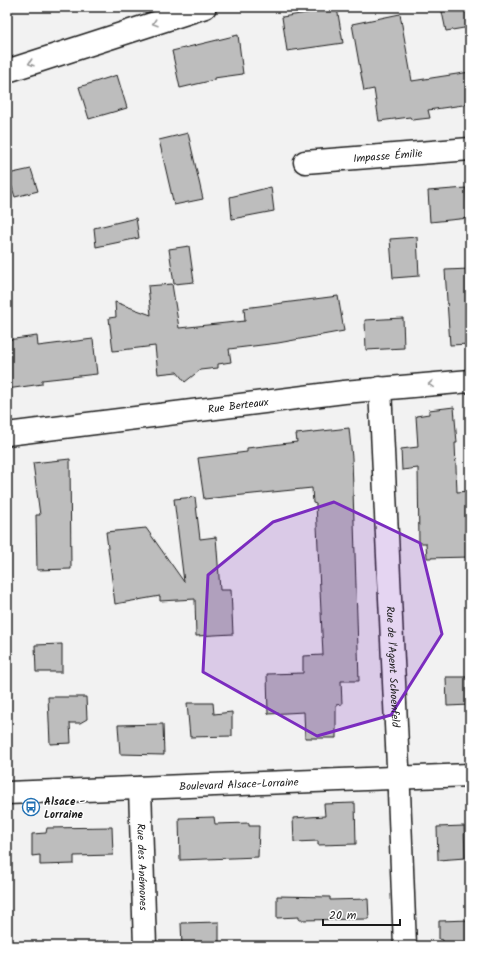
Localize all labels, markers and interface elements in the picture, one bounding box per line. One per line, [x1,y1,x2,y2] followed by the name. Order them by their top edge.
[152,19,159,27] one-way arrow
[28,59,35,67] one-way arrow
[352,145,423,168] street label: Impasse Émilie
[428,380,434,389] one-way arrow
[207,393,270,419] street label: Rue Berteaux
[380,606,404,728] street label: Rue de l'Agent Schoenfeld
[179,774,299,796] street label: Boulevard Alsace-Lorraine
[44,793,86,824] place label: Alsace - Lorraine
[21,797,41,817] bus stop icon: Alsace - Lorraine
[131,823,152,911] street label: Rue des Anémones
[323,901,400,927] scale bar
[329,906,357,925] text: 20 m

